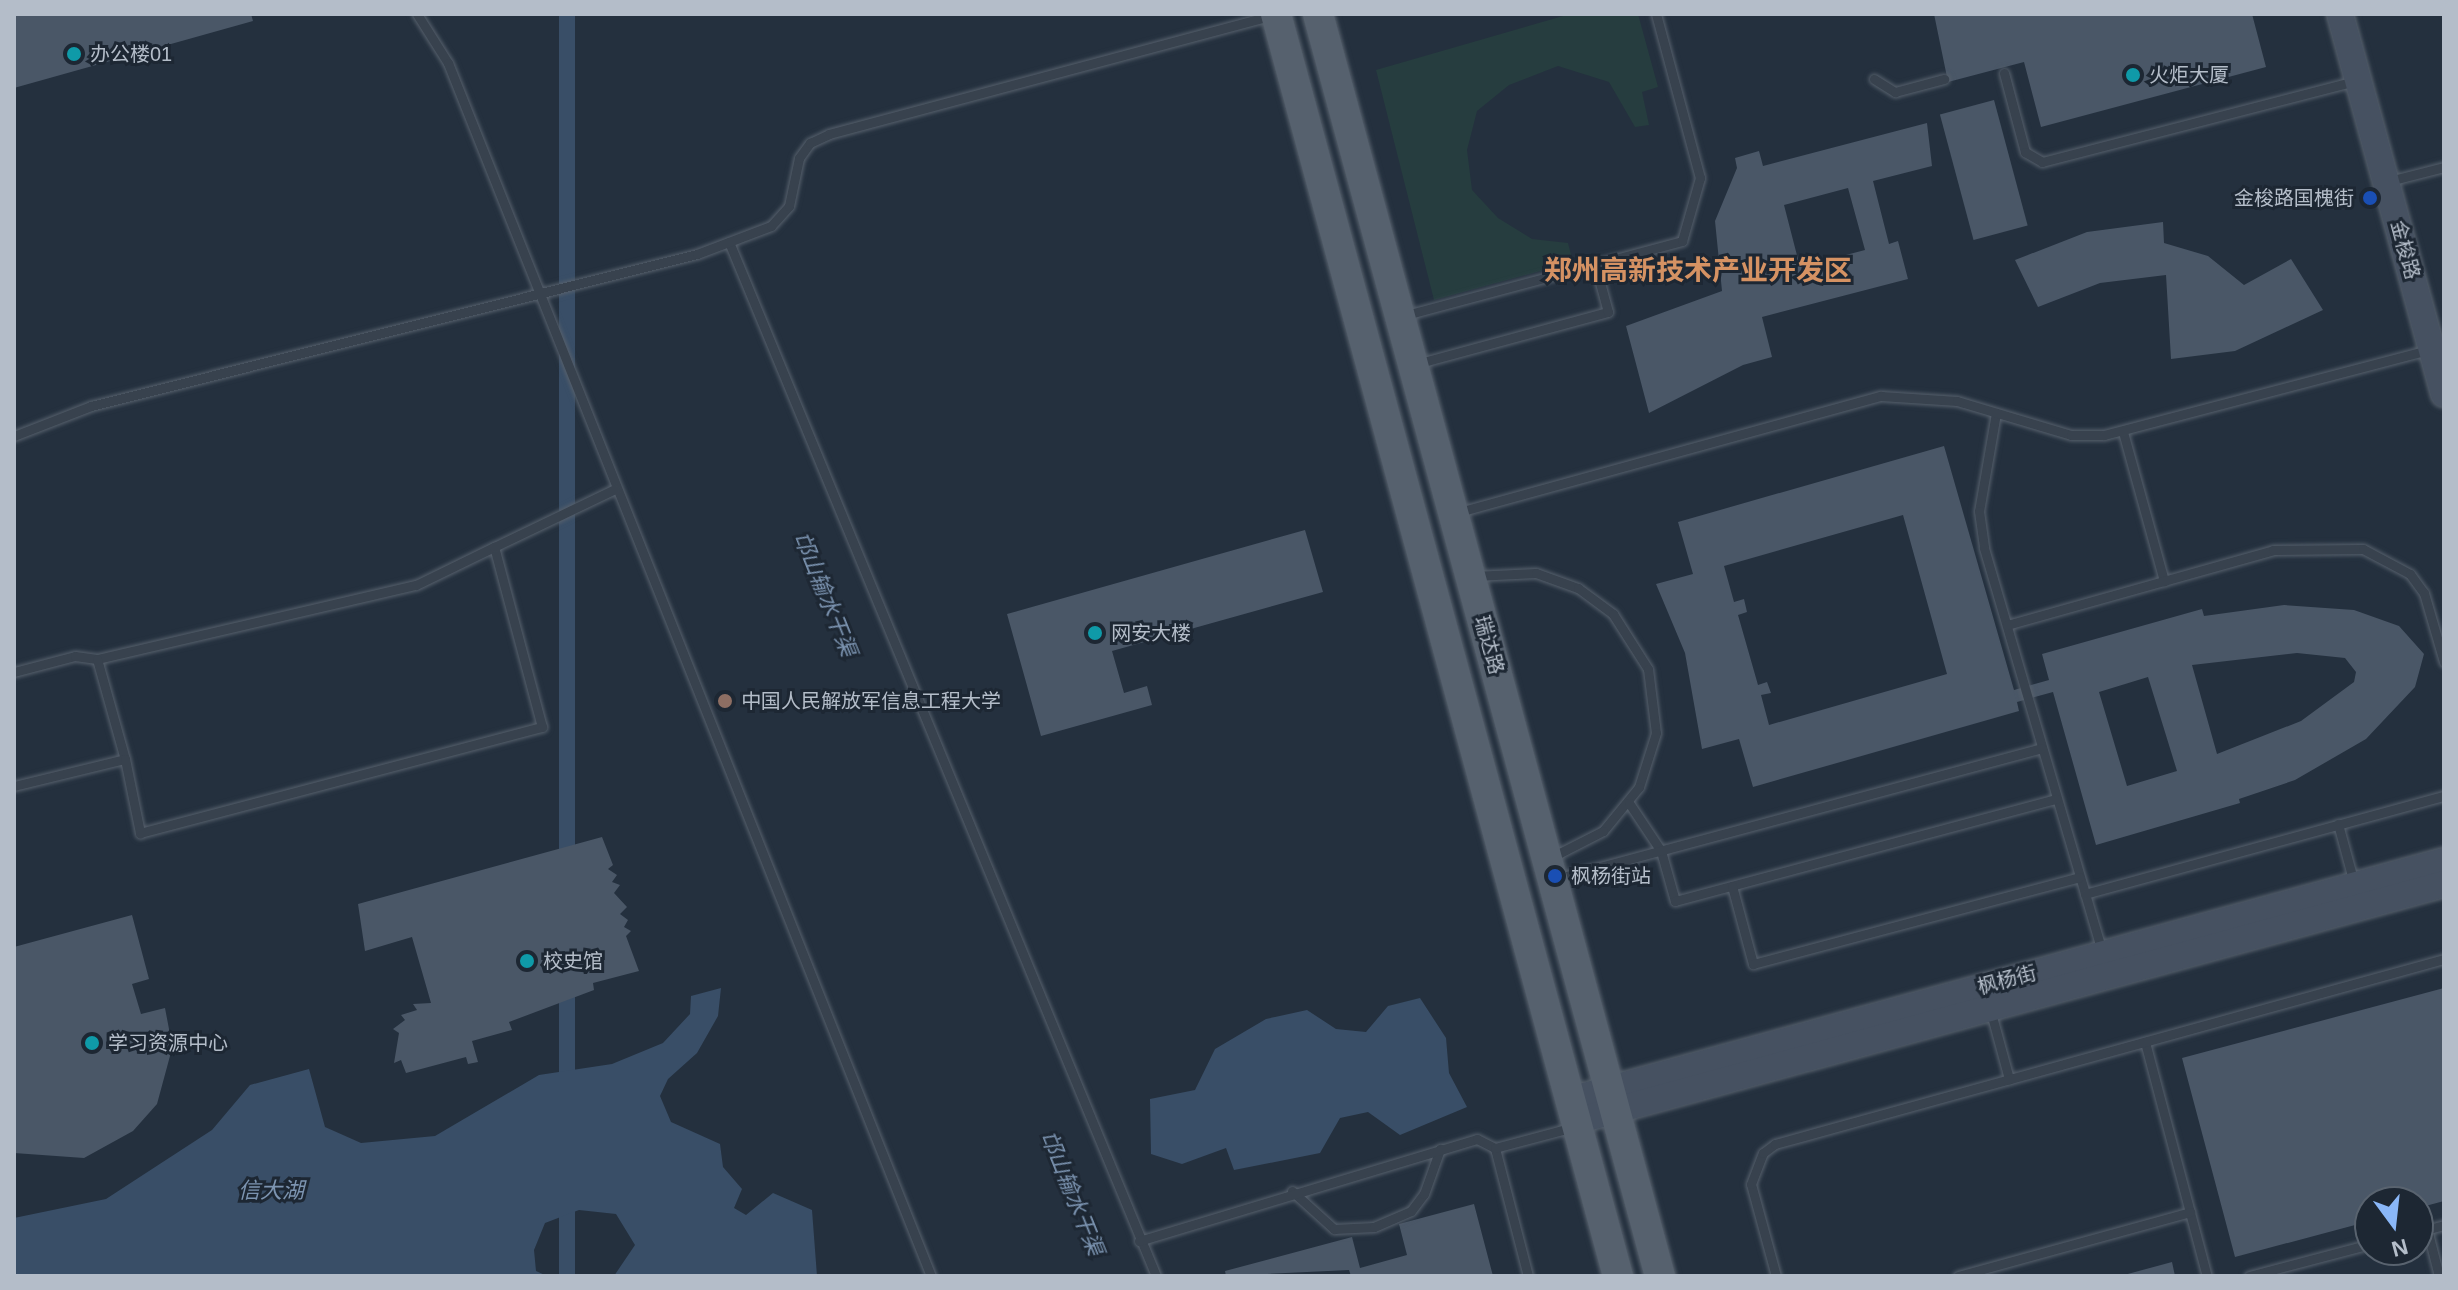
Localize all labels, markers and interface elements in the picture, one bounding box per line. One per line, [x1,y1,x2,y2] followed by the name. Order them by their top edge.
[90,42,172,66] place label: 办公楼01
[65,45,83,63] marker: 办公楼01
[2149,63,2229,87] place label: 火炬大厦
[2124,66,2142,84] marker: 火炬大厦
[2234,186,2354,210] place label: 金梭路国槐街
[2361,189,2379,207] marker: 金梭路国槐街
[2386,218,2424,282] street label: 金梭路
[1544,254,1852,288] district label: 郑州高新技术产业开发区
[788,528,862,660] water label: 邙山输水干渠
[1470,613,1508,677] street label: 瑞达路
[1111,621,1191,645] place label: 网安大楼
[1086,624,1104,642] marker: 网安大楼
[741,689,1001,713] place label: 中国人民解放军信息工程大学
[716,692,734,710] marker: 中国人民解放军信息工程大学
[1571,864,1651,888] place label: 枫杨街站
[1546,867,1564,885] marker: 枫杨街站
[543,949,603,973] place label: 校史馆
[518,952,536,970] marker: 校史馆
[1975,961,2039,999] street label: 枫杨街
[108,1031,228,1055] place label: 学习资源中心
[83,1034,101,1052] marker: 学习资源中心
[1035,1127,1109,1259] water label: 邙山输水干渠
[238,1178,304,1204] water label: 信大湖
[2354,1186,2434,1266] north arrow
[2389,1234,2411,1262] text: N

